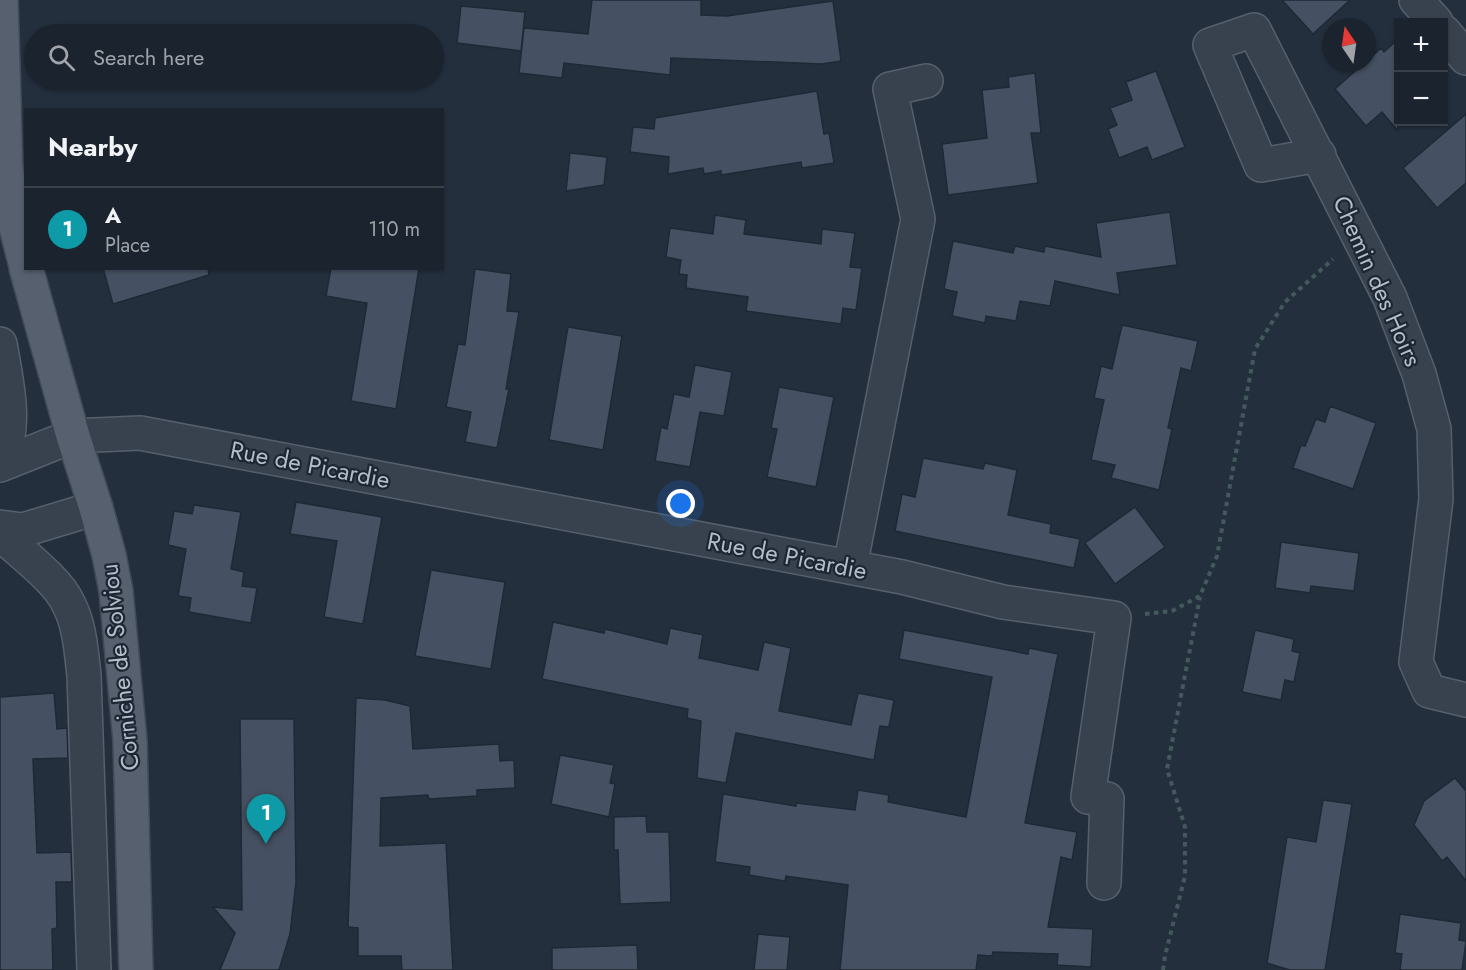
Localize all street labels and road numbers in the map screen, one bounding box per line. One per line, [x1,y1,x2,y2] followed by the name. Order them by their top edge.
[1324,190,1431,372] street label: Chemin des Hoirs
[227,432,393,497] street label: Rue de Picardie
[704,523,870,588] street label: Rue de Picardie
[91,562,148,772] street label: Corniche de Solviou

